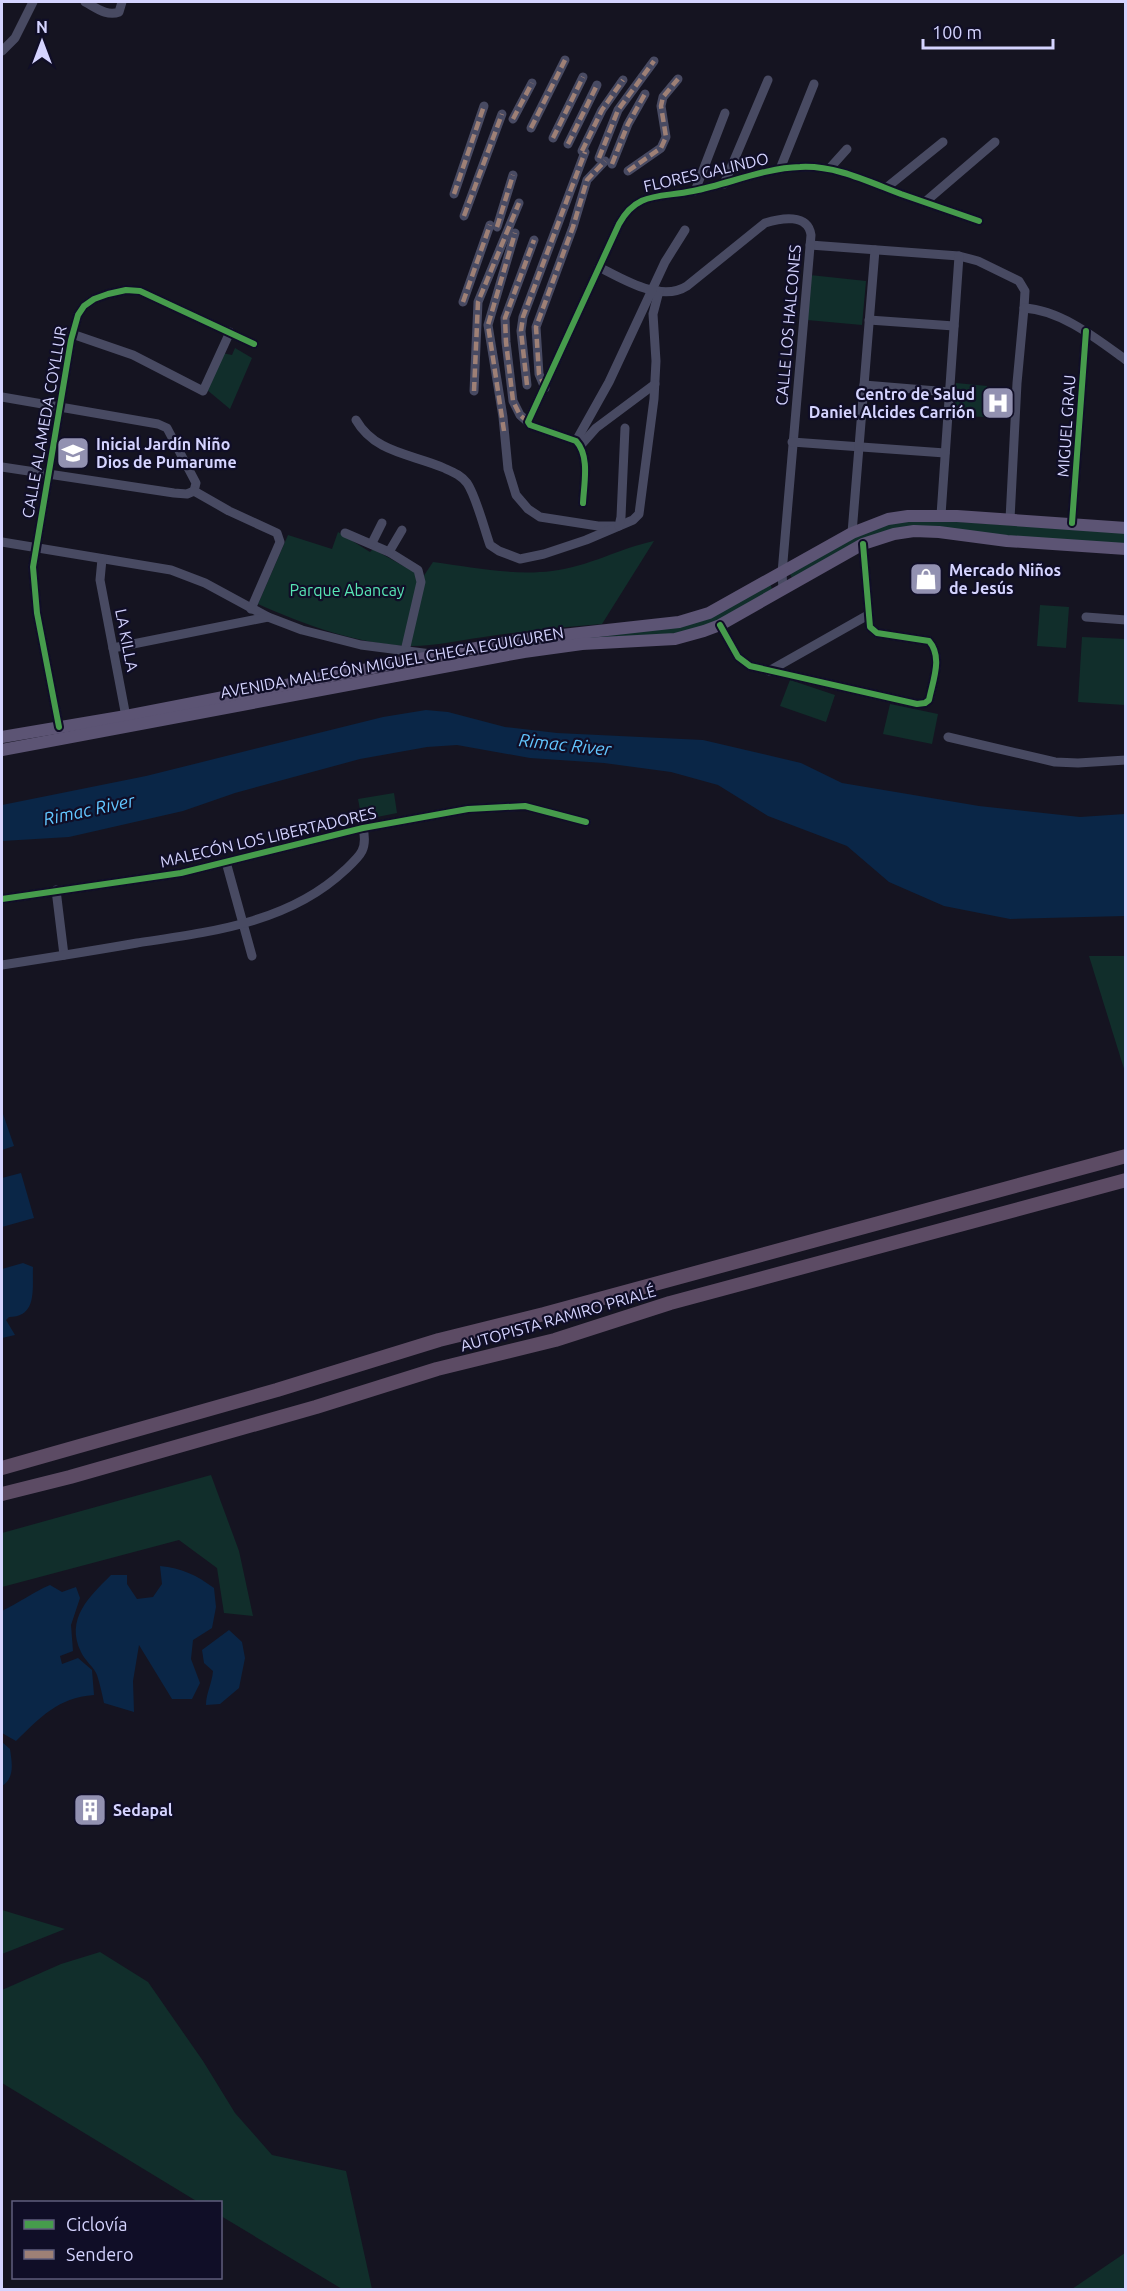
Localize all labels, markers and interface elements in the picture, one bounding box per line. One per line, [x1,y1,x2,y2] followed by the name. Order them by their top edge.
[12,12,72,72] north arrow
[923,12,1054,50] scale bar
[36,18,48,36] text: N
[932,22,982,42] text: 100 m
[642,149,770,195] street label: FLORES GALINDO
[772,244,804,406] street label: CALLE LOS HALCONES
[18,324,70,520] street label: CALLE ALAMEDA COYLLUR
[1053,374,1079,478] street label: MIGUEL GRAU
[809,385,975,421] place label: Centro de Salud Daniel Alcides Carrión
[980,385,1016,421] hospital icon: Centro de Salud Daniel Alcides Carrión
[55,435,91,471] school or university icon: Inicial Jardín Niño Dios de Pumarume
[96,435,237,471] place label: Inicial Jardín Niño Dios de Pumarume
[908,561,944,597] shop icon: Mercado Niños de Jesús
[949,561,1061,597] place label: Mercado Niños de Jesús
[289,581,405,599] park label: Parque Abancay
[112,607,142,674] street label: LA KILLA
[219,622,565,701] street label: AVENIDA MALECÓN MIGUEL CHECA EGUIGUREN
[518,729,613,759] water label: Rimac River
[41,789,137,828] water label: Rimac River
[158,802,378,871] street label: MALECÓN LOS LIBERTADORES
[458,1280,658,1355] street label: AUTOPISTA RAMIRO PRIALÉ
[72,1792,108,1828] building icon: Sedapal
[113,1801,173,1819] place label: Sedapal
[12,2201,222,2279] legend
[66,2214,127,2234] text: Ciclovía
[66,2244,133,2264] text: Sendero

